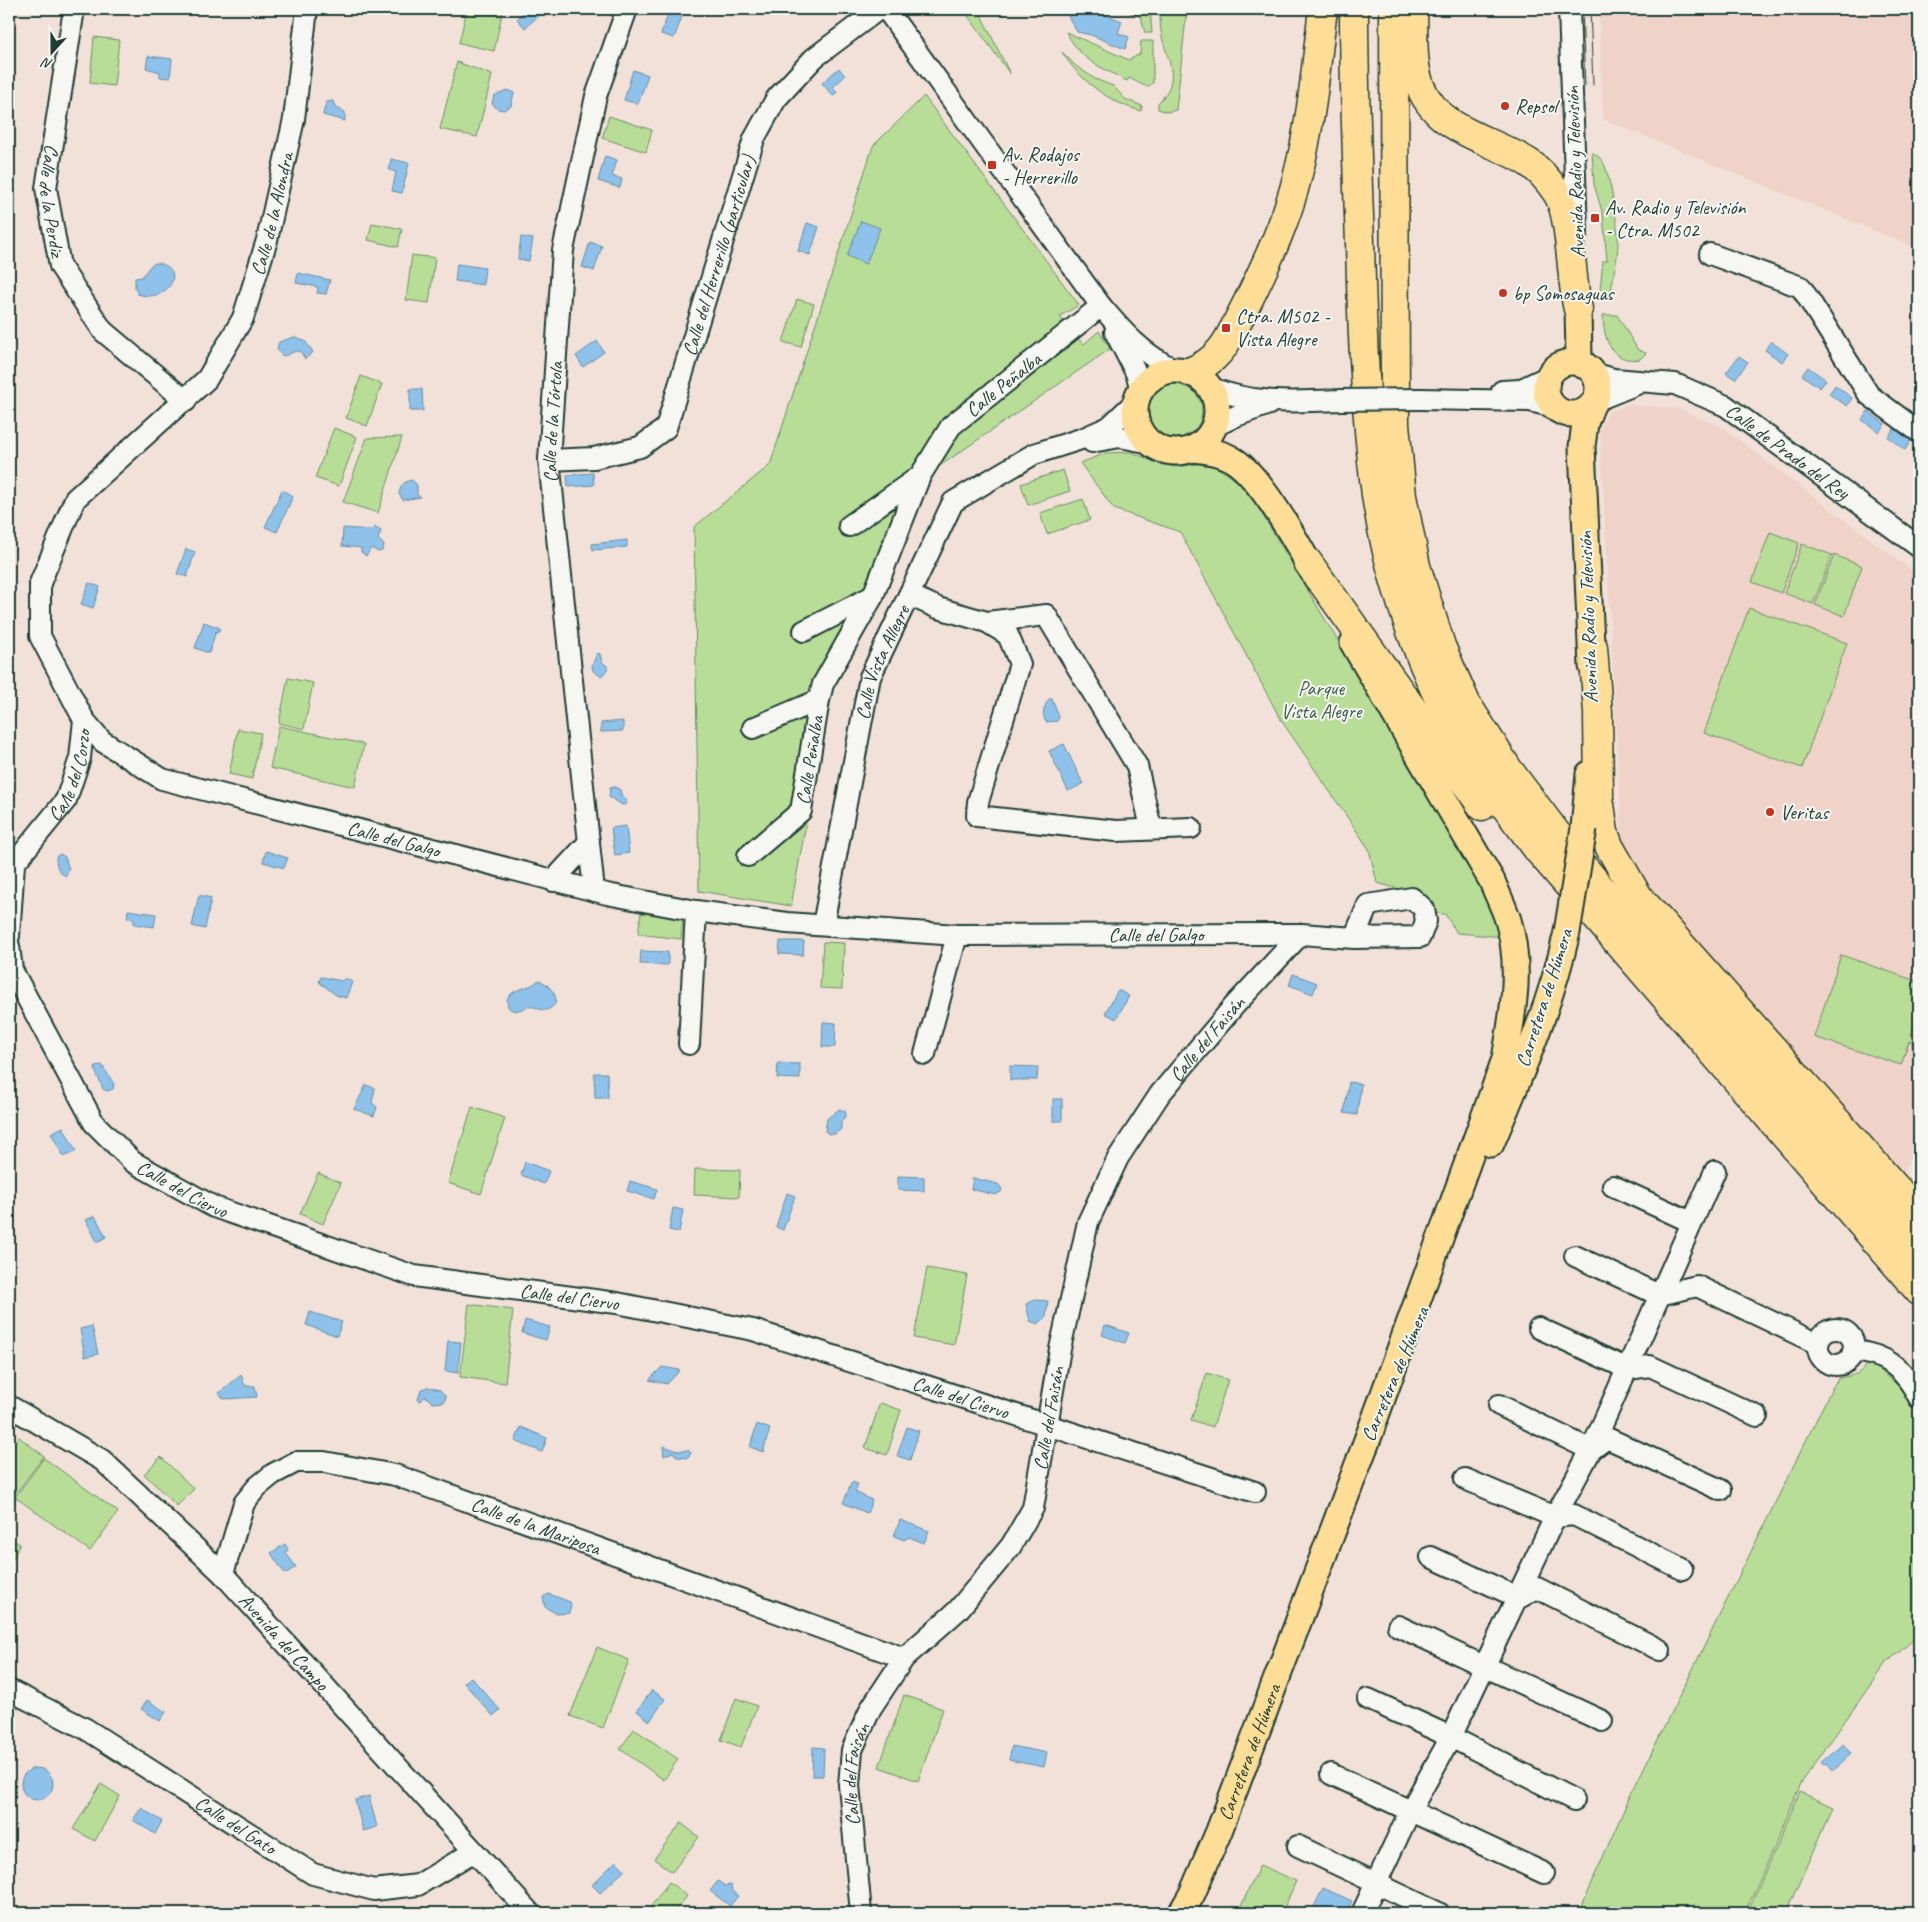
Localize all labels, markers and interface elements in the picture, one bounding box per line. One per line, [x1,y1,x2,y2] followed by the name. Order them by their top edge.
[28,28,78,78] north arrow
[38,53,55,73] text: N
[1559,85,1590,258] street label: Avenida Radio y Televisión
[1515,94,1560,119] place label: Repsol
[1499,100,1511,112] marker: Repsol
[1002,142,1081,190] place label: Av. Rodajos - Herrerillo
[33,143,71,261] street label: Calle de la Perdiz
[244,148,299,278] street label: Calle de la Alondra
[676,151,761,359] street label: Calle del Herrerillo (particular)
[986,159,998,171] marker: Av. Rodajos - Herrerillo
[1605,195,1747,243] place label: Av. Radio y Televisión - Ctra. M502
[1589,212,1601,224] marker: Av. Radio y Televisión - Ctra. M502
[1513,281,1615,306] place label: bp Somosaguas
[1497,287,1509,299] marker: bp Somosaguas
[1236,304,1331,352] place label: Ctra. M502 - Vista Alegre
[1220,322,1232,334] marker: Ctra. M502 - Vista Alegre
[960,345,1047,422] street label: Calle Peñalba
[536,359,568,484] street label: Calle de la Tórtola
[1721,398,1855,505] street label: Calle de Prado del Rey
[1572,530,1603,703] street label: Avenida Radio y Televisión
[850,600,915,722] street label: Calle Vista Allegre
[1281,676,1363,724] park label: Parque Vista Alegre
[790,712,829,806] street label: Calle Peñalba
[42,726,96,826] street label: Calle del Corzo
[1780,800,1830,825] place label: Veritas
[1764,806,1776,818] marker: Veritas
[345,815,445,863] street label: Calle del Galgo
[1108,922,1205,947] street label: Calle del Galgo
[1510,924,1579,1070] street label: Carretera de Húmera
[1163,990,1250,1087] street label: Calle del Faisán
[132,1154,231,1223] street label: Calle del Ciervo
[518,1278,621,1316] street label: Calle del Ciervo
[1355,1301,1435,1445] street label: Carretera de Húmera
[1027,1364,1069,1472] street label: Calle del Faisán
[910,1370,1013,1425] street label: Calle del Ciervo
[468,1491,606,1561] street label: Calle de la Mariposa
[234,1588,335,1696] street label: Avenida del Campo
[1212,1678,1287,1824] street label: Carretera de Húmera
[836,1718,876,1827] street label: Calle del Faisán
[191,1790,283,1861] street label: Calle del Gato

